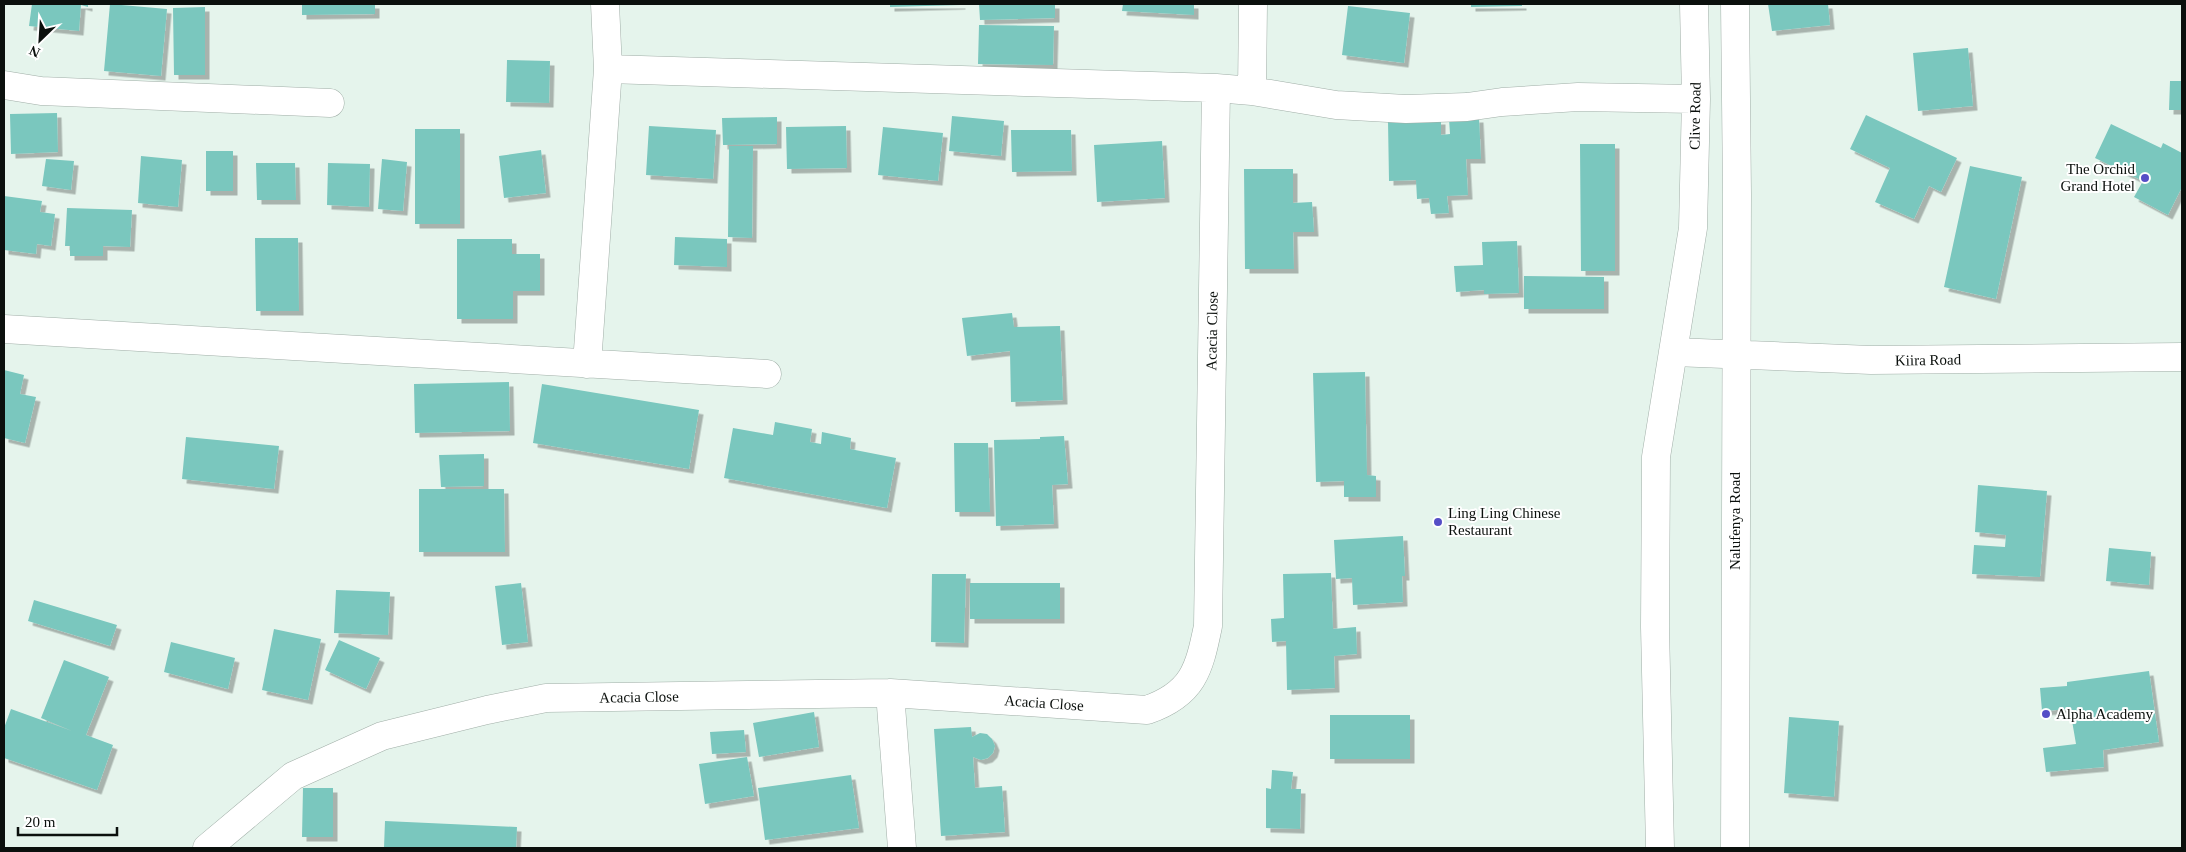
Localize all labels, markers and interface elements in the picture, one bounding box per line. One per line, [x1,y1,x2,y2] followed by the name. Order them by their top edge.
[15,15,65,65] north arrow
[27,42,42,60] text: N
[1686,81,1704,150] street label: Clive Road
[2060,161,2135,194] place label: The Orchid Grand Hotel
[2139,172,2151,184] marker: The Orchid Grand Hotel
[1203,291,1221,371] street label: Acacia Close
[1895,351,1962,369] street label: Kiira Road
[1727,472,1743,570] street label: Nalufenya Road
[1448,505,1561,538] place label: Ling Ling Chinese Restaurant
[1432,516,1444,528] marker: Ling Ling Chinese Restaurant
[599,688,679,706] street label: Acacia Close
[1004,692,1085,714] street label: Acacia Close
[2056,706,2154,722] place label: Alpha Academy
[2040,708,2052,720] marker: Alpha Academy
[18,804,116,836] scale bar
[25,814,56,830] text: 20 m

